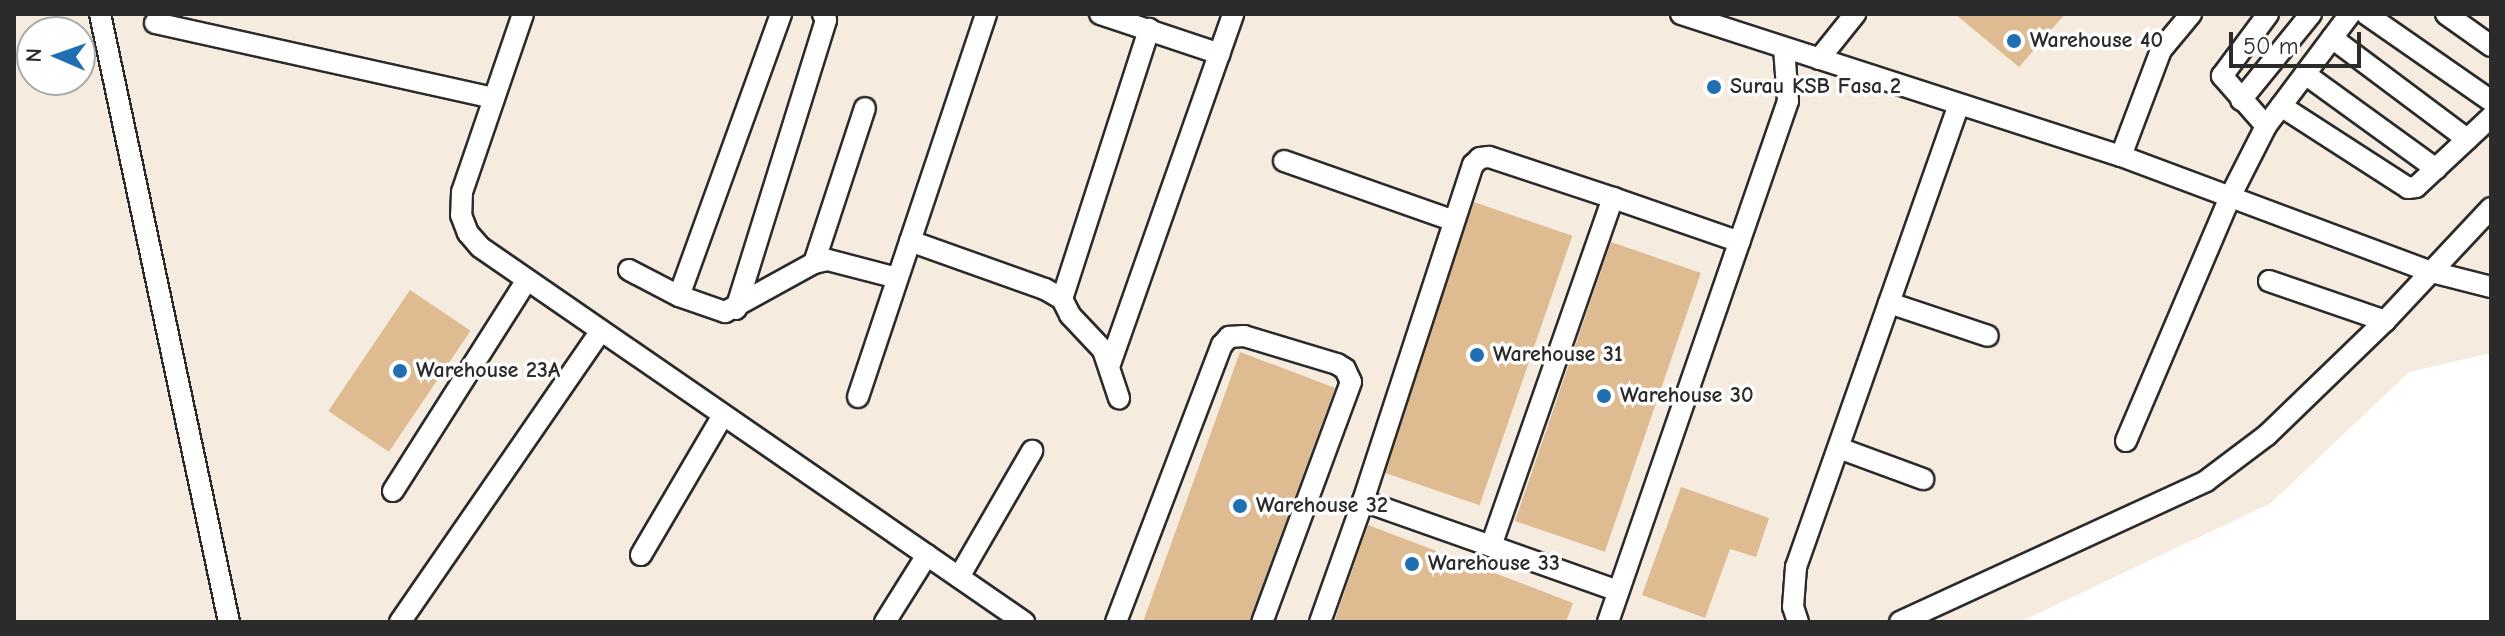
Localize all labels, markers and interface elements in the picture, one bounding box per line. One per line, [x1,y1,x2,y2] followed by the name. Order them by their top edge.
[16,16,96,96] north arrow
[2233,16,2365,66] scale bar
[2030,28,2163,54] place label: Warehouse 40
[2005,32,2023,50] marker: Warehouse 40
[2243,32,2299,60] text: 50 m
[21,48,47,63] text: N
[1730,74,1901,100] place label: Surau KSB Fasa 2
[1705,78,1723,96] marker: Surau KSB Fasa 2
[1493,342,1623,368] place label: Warehouse 31
[1468,346,1486,364] marker: Warehouse 31
[416,358,560,384] place label: Warehouse 23A
[391,362,409,380] marker: Warehouse 23A
[1620,383,1754,409] place label: Warehouse 30
[1595,387,1613,405] marker: Warehouse 30
[1256,493,1388,519] place label: Warehouse 32
[1231,497,1249,515] marker: Warehouse 32
[1428,551,1560,577] place label: Warehouse 33
[1403,555,1421,573] marker: Warehouse 33

